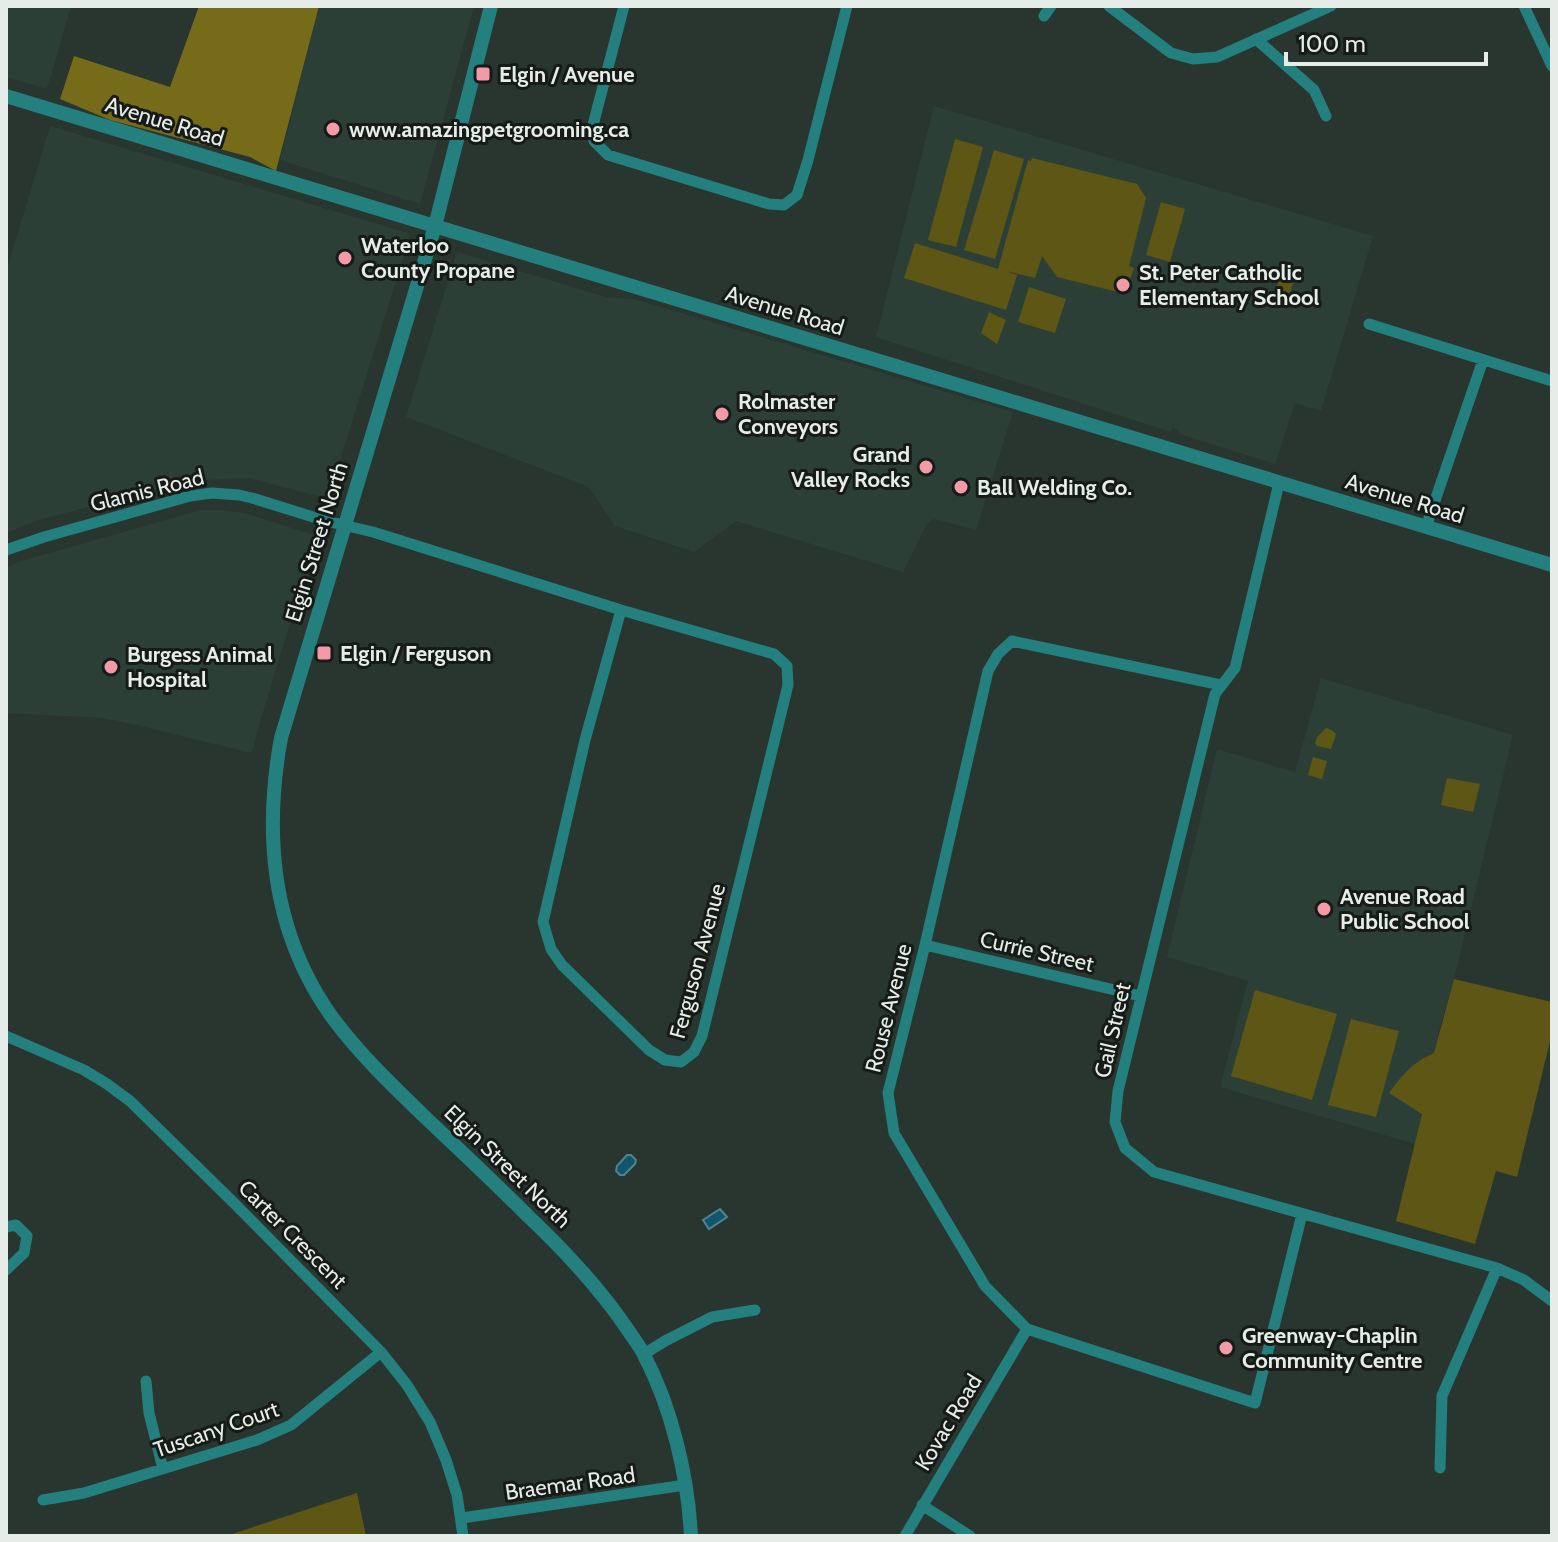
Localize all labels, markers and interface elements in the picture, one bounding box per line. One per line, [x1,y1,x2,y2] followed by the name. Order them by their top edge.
[1286,16,1486,66] scale bar
[1298,29,1366,58] text: 100 m
[499,61,635,88] place label: Elgin / Avenue
[474,65,492,83] marker: Elgin / Avenue
[102,91,227,152] street label: Avenue Road
[349,116,629,143] place label: www.amazingpetgrooming.ca
[324,120,342,138] marker: www.amazingpetgrooming.ca
[361,232,515,284] place label: Waterloo County Propane
[336,249,354,267] marker: Waterloo County Propane
[1139,259,1319,311] place label: St. Peter Catholic Elementary School
[1114,276,1132,294] marker: St. Peter Catholic Elementary School
[722,280,847,341] street label: Avenue Road
[738,388,838,440] place label: Rolmaster Conveyors
[713,405,731,423] marker: Rolmaster Conveyors
[791,441,910,493] place label: Grand Valley Rocks
[917,458,935,476] marker: Grand Valley Rocks
[279,459,354,625] street label: Elgin Street North
[88,463,207,518] street label: Glamis Road
[1342,468,1467,529] street label: Avenue Road
[977,474,1132,501] place label: Ball Welding Co.
[952,478,970,496] marker: Ball Welding Co.
[340,640,491,667] place label: Elgin / Ferguson
[127,641,273,693] place label: Burgess Animal Hospital
[315,644,333,662] marker: Elgin / Ferguson
[102,658,120,676] marker: Burgess Animal Hospital
[664,881,731,1042] street label: Ferguson Avenue
[1340,883,1470,935] place label: Avenue Road Public School
[1315,900,1333,918] marker: Avenue Road Public School
[977,925,1097,978] street label: Currie Street
[859,941,917,1075] street label: Rouse Avenue
[1088,979,1137,1080] street label: Gail Street
[439,1099,577,1234] street label: Elgin Street North
[233,1174,353,1295] street label: Carter Crescent
[1242,1322,1422,1374] place label: Greenway-Chaplin Community Centre
[1217,1339,1235,1357] marker: Greenway-Chaplin Community Centre
[909,1369,988,1475] street label: Kovac Road
[150,1395,283,1463] street label: Tuscany Court
[503,1461,637,1506] street label: Braemar Road

